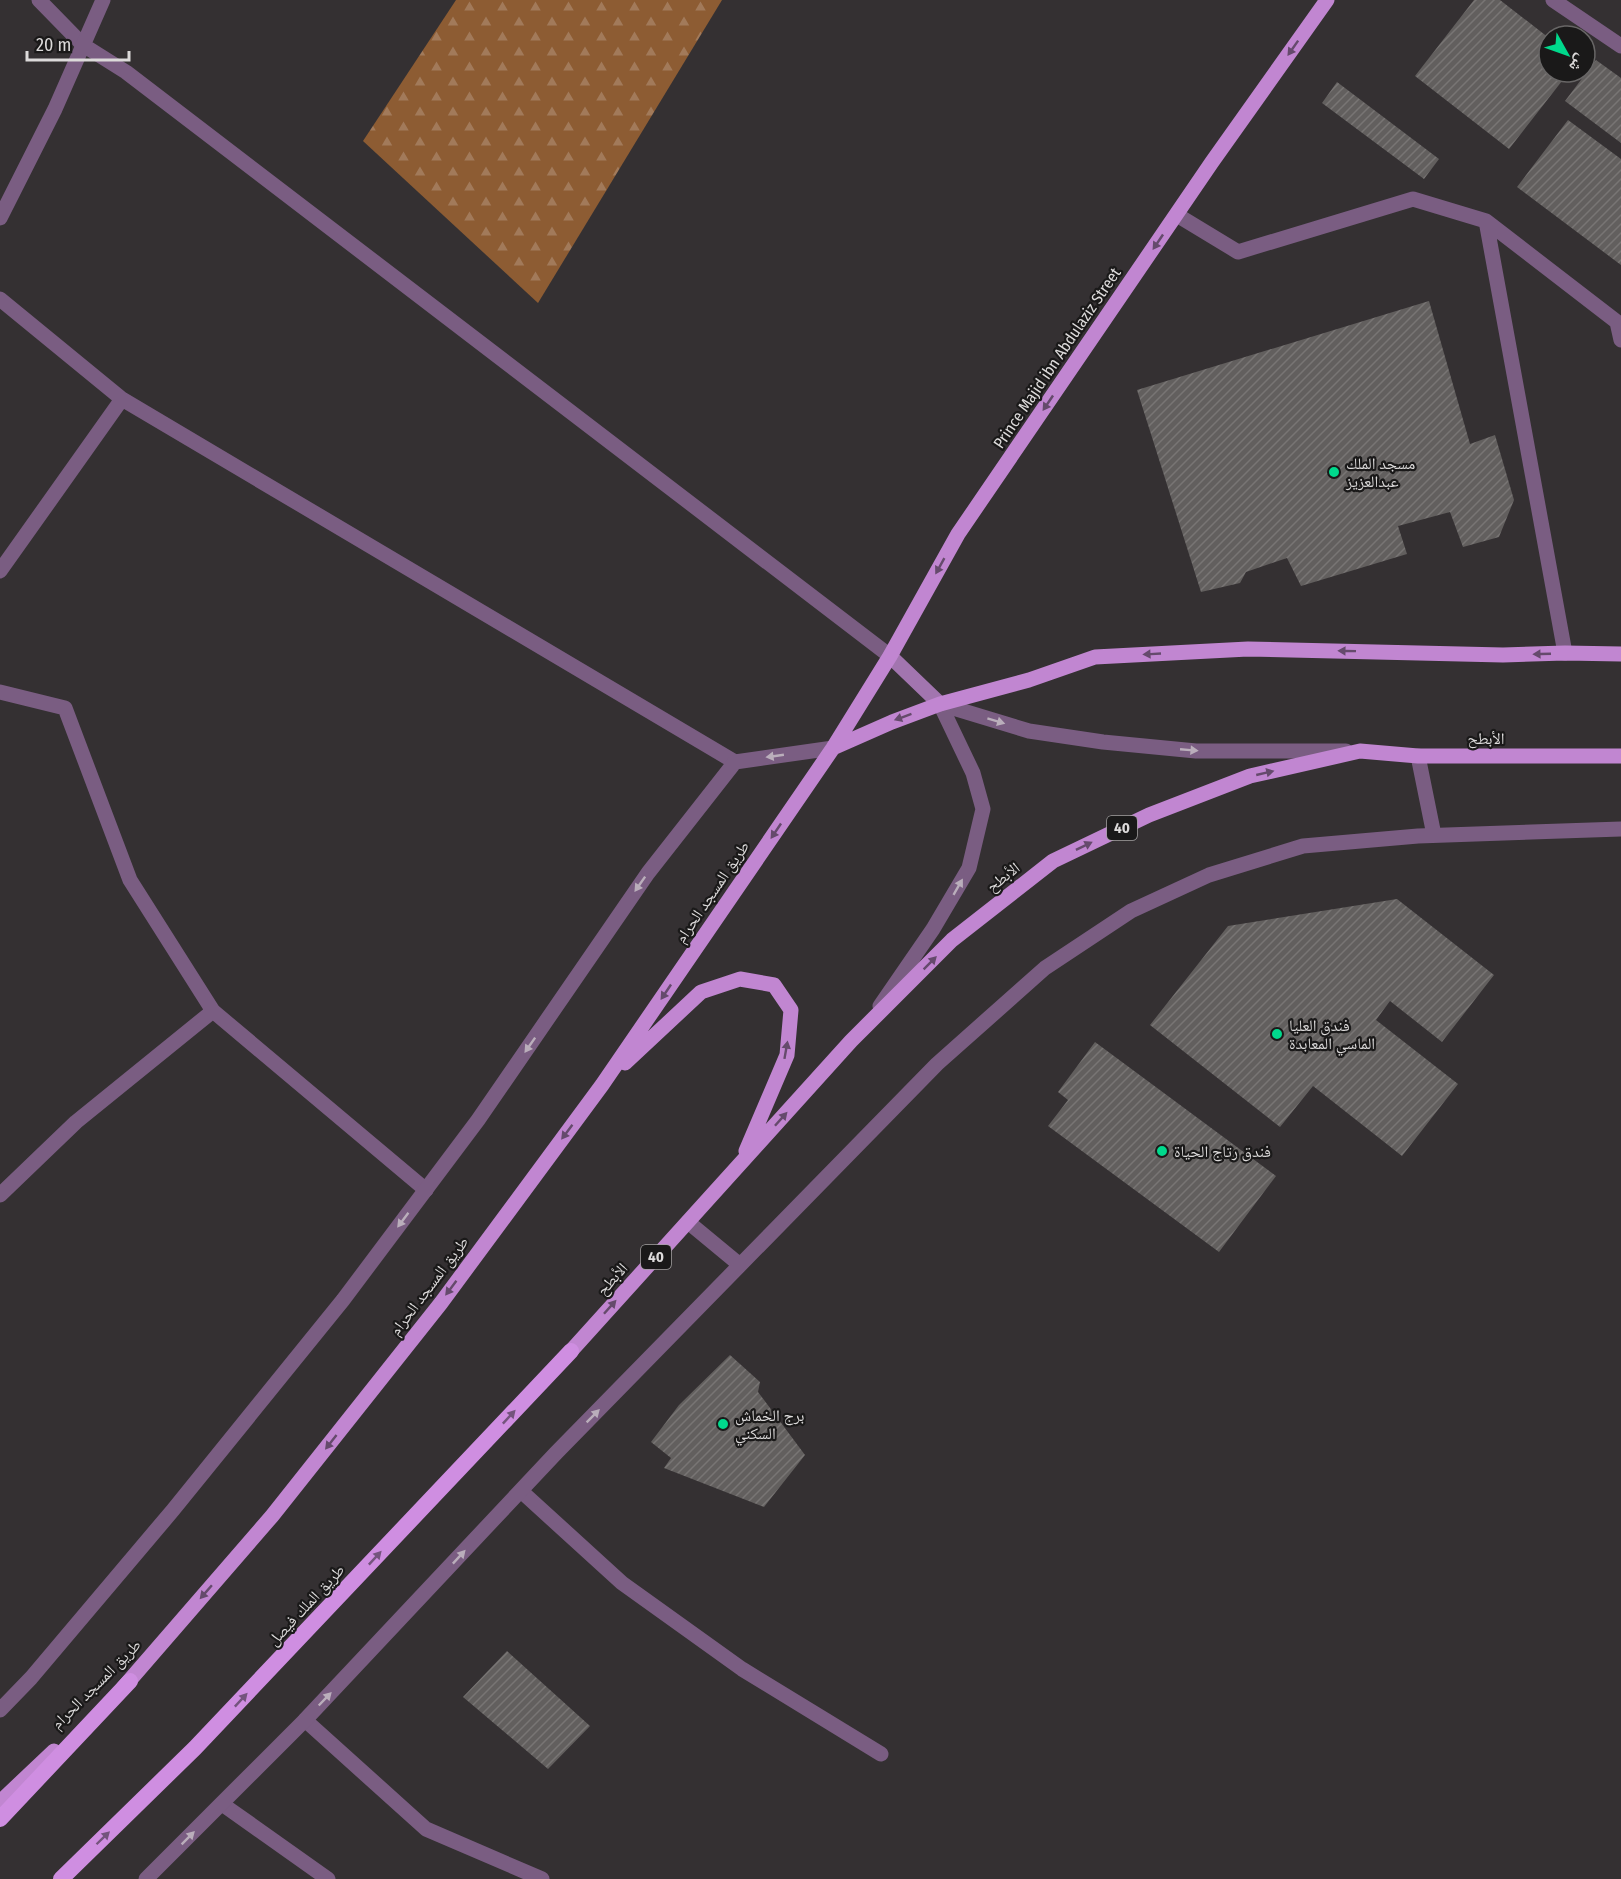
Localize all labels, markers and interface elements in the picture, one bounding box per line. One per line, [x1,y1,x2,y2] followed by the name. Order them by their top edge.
[27,24,129,62] scale bar
[1537,24,1597,84] north arrow
[36,34,71,56] text: 20 m
[1287,39,1299,55] one-way arrow
[1565,51,1591,76] text: ش
[1152,234,1164,250] one-way arrow
[989,263,1125,452] street label: Prince Majid ibn Abdulaziz Street
[1042,395,1054,411] one-way arrow
[1345,454,1415,491] place label: مسجد الملك عبدالعزيز
[1327,465,1341,479] marker: مسجد الملك عبدالعزيز
[935,558,945,575] one-way arrow
[1337,647,1356,656] one-way arrow
[1142,649,1161,658] one-way arrow
[1532,649,1551,658] one-way arrow
[894,713,912,723] one-way arrow
[987,717,1005,726] one-way arrow
[1467,729,1505,749] street label: الأبطح
[1179,745,1198,755] one-way arrow
[765,752,784,761] one-way arrow
[1255,767,1274,777] one-way arrow
[1107,816,1137,840] road number: 40
[770,822,782,838] one-way arrow
[671,837,754,947] street label: طريق المسجد الحرام
[1076,841,1093,850] one-way arrow
[982,858,1024,897] street label: الأبطح
[634,876,646,892] one-way arrow
[952,879,963,895] one-way arrow
[922,956,936,970] one-way arrow
[660,983,672,999] one-way arrow
[1289,1016,1375,1056] place label: فندق العليا الماسي المعابدة
[1270,1027,1284,1041] marker: فندق العليا الماسي المعابدة
[524,1036,535,1053] one-way arrow
[782,1040,791,1059] one-way arrow
[774,1112,787,1127] one-way arrow
[562,1124,574,1139] one-way arrow
[1174,1142,1271,1162] place label: فندق رتاج الحياة
[1155,1144,1169,1158] marker: فندق رتاج الحياة
[398,1213,410,1228] one-way arrow
[386,1233,473,1340] street label: طريق المسجد الحرام
[641,1245,671,1269] road number: 40
[592,1259,632,1300] street label: الأبطح
[445,1280,457,1296] one-way arrow
[603,1300,616,1315] one-way arrow
[735,1406,805,1446] place label: برج الخماش السكني
[585,1409,599,1423] one-way arrow
[501,1410,515,1424] one-way arrow
[716,1417,730,1431] marker: برج الخماش السكني
[325,1434,337,1449] one-way arrow
[452,1550,466,1565] one-way arrow
[367,1552,381,1566] one-way arrow
[264,1560,349,1650] street label: طريق الملك فيصل
[200,1584,213,1600] one-way arrow
[47,1635,145,1733] street label: طريق المسجد الحرام
[318,1692,332,1707] one-way arrow
[233,1693,247,1707] one-way arrow
[96,1831,111,1845] one-way arrow
[180,1831,194,1845] one-way arrow

